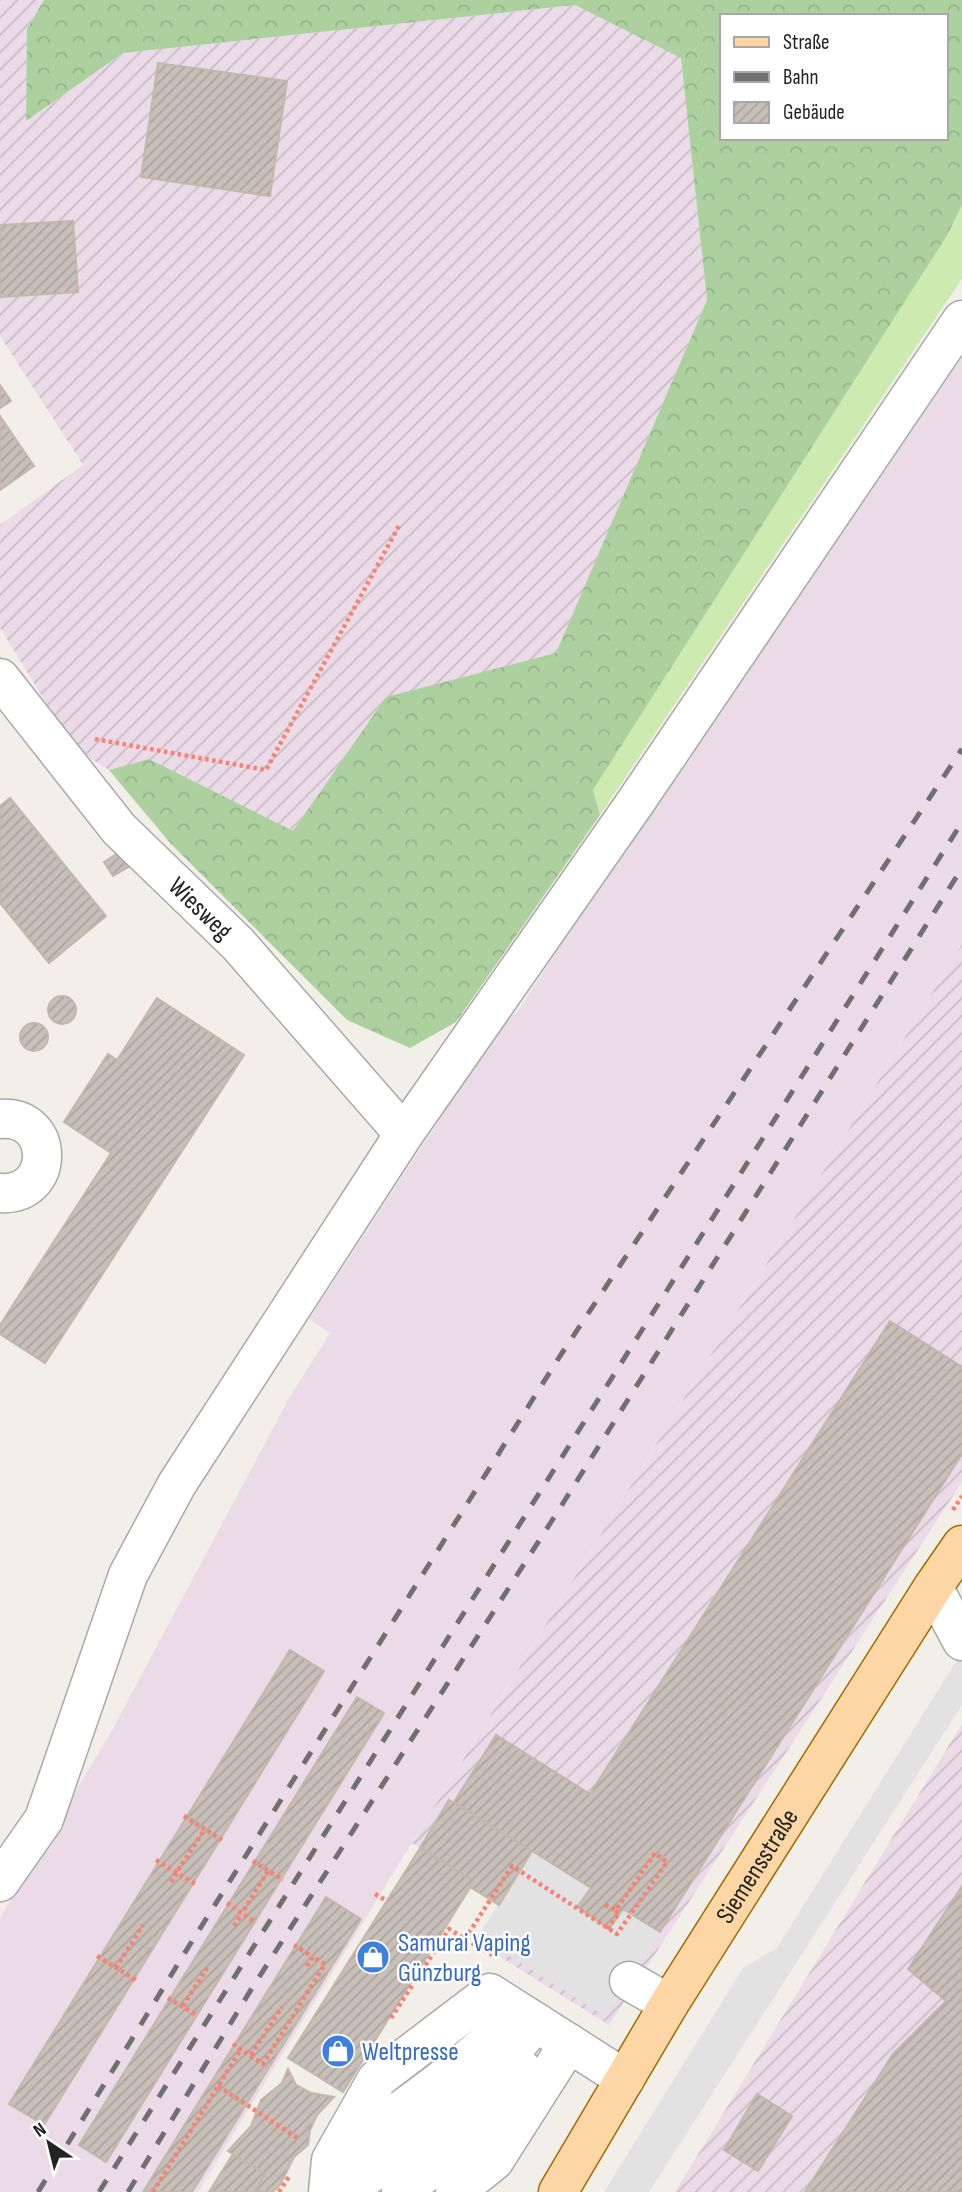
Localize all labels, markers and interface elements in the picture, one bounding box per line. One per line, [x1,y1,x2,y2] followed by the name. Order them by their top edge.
[720,14,948,140] legend
[783,30,829,55] text: Straße
[783,65,818,90] text: Bahn
[783,100,845,125] text: Gebäude
[161,871,238,947] street label: Wiesweg
[710,1804,806,1930] street label: Siemensstraße
[398,1928,531,1989] place label: Samurai Vaping Günzburg
[354,1938,392,1976] shop icon: Samurai Vaping Günzburg
[319,2032,357,2070] shop icon: Weltpresse
[362,2037,459,2068] place label: Weltpresse
[14,2108,84,2178] north arrow
[29,2118,51,2143] text: N

